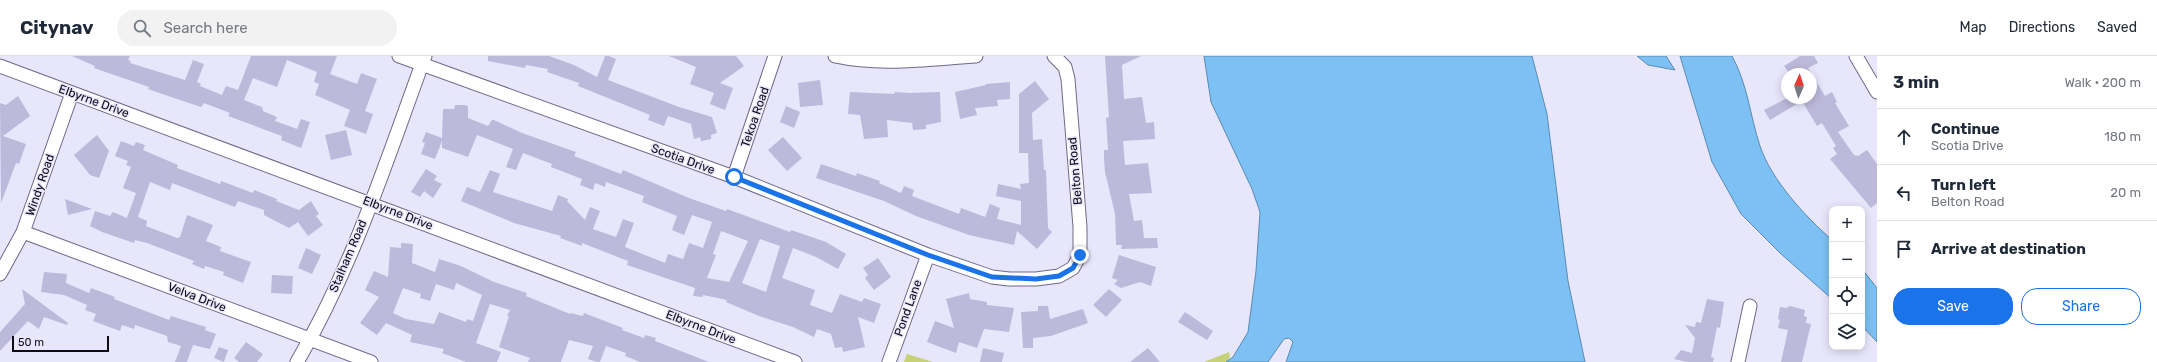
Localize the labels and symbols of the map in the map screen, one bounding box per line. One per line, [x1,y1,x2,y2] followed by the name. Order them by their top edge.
[1781,68,1817,104] north arrow
[57,82,131,120] street label: Elbyrne Drive
[738,85,772,149] street label: Tekoa Road
[1065,137,1085,205] street label: Belton Road
[649,141,717,177] street label: Scotia Drive
[23,152,57,218] street label: Windy Road
[725,168,743,186] route start
[361,193,435,233] street label: Elbyrne Drive
[326,218,370,294] street label: Stalham Road
[1071,246,1089,264] route end
[891,278,925,338] street label: Pond Lane
[166,279,229,315] street label: Velva Drive
[664,307,738,347] street label: Elbyrne Drive
[12,334,109,353] scale bar

